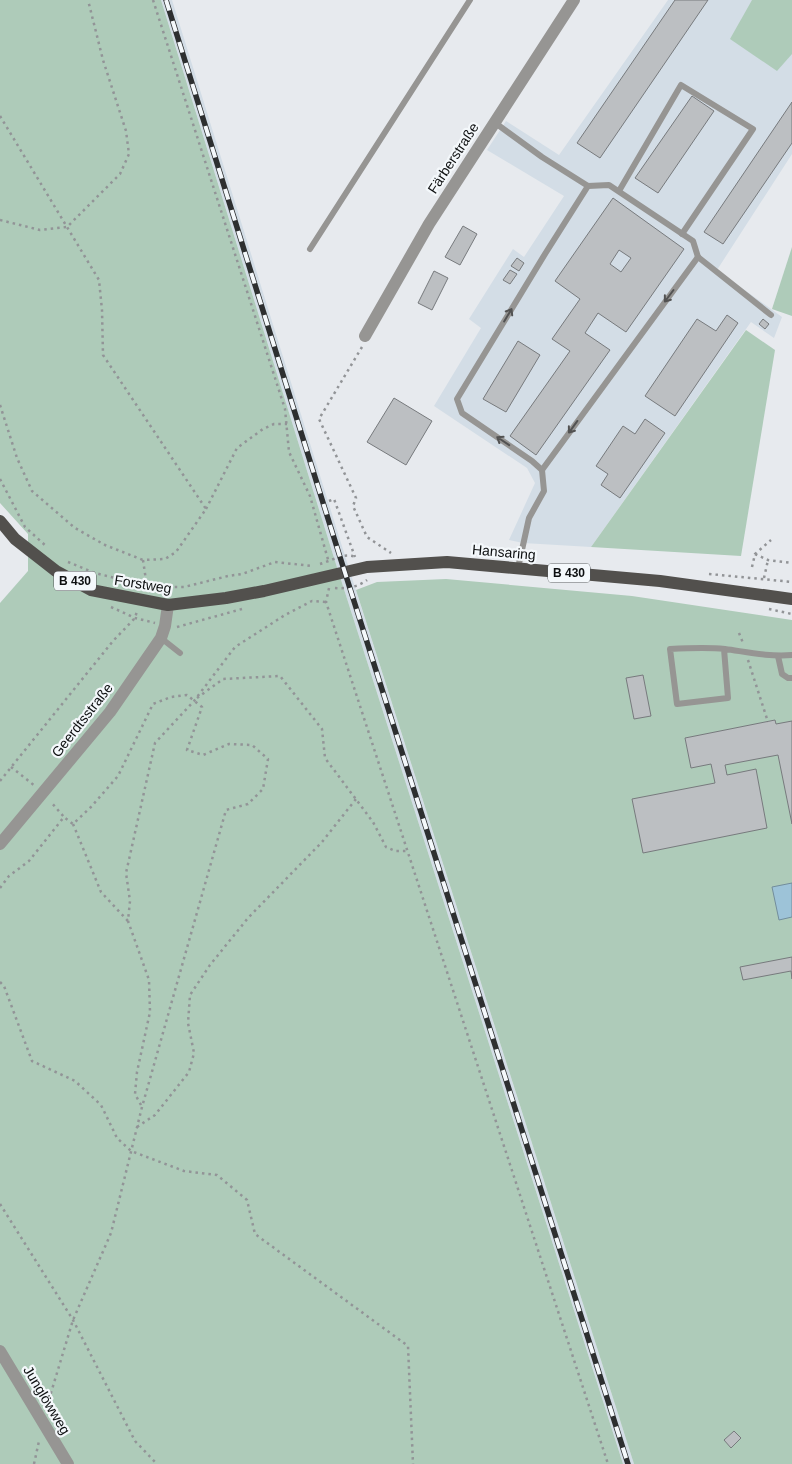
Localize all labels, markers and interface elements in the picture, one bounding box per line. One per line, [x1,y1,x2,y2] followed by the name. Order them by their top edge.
[424,120,482,196] street label: Färberstraße
[664,289,674,303] one-way arrow
[503,309,513,323] one-way arrow
[568,420,578,434] one-way arrow
[496,436,510,446] one-way arrow
[472,541,536,563] street label: Hansaring
[548,564,590,582] road number: B 430
[54,572,96,590] road number: B 430
[113,572,173,596] street label: Forstweg
[48,680,116,760] street label: Geerdtsstraße
[20,1363,74,1437] street label: Junglöwweg

